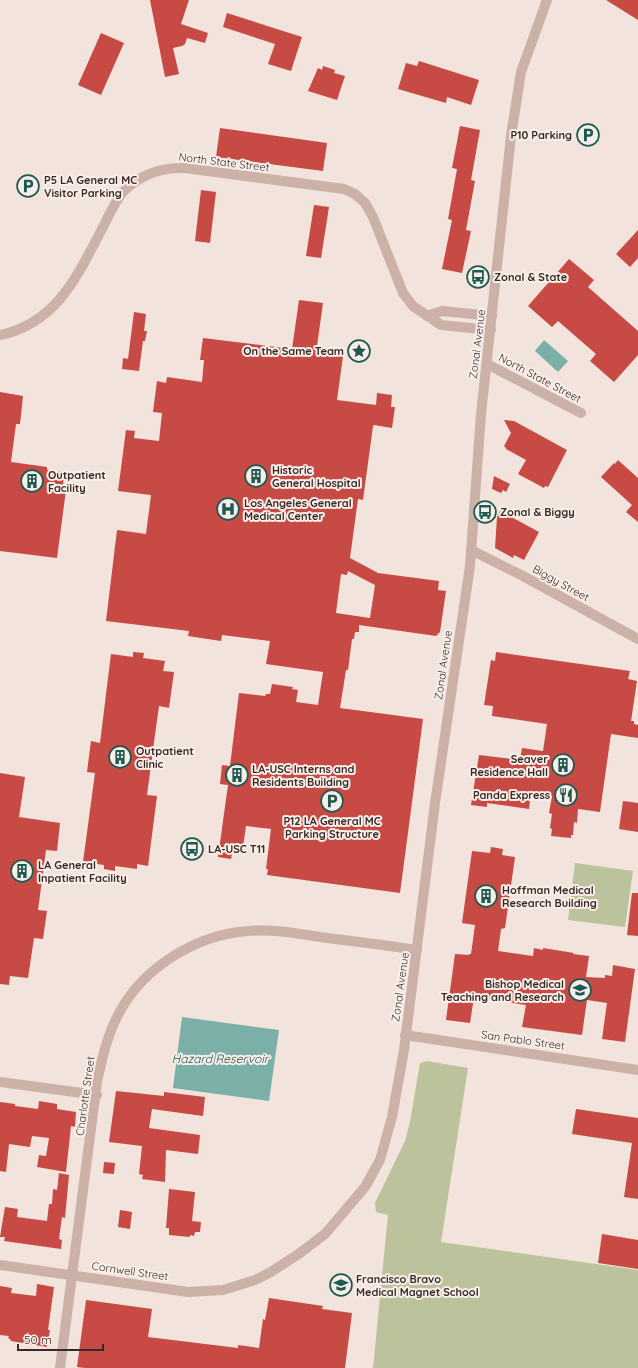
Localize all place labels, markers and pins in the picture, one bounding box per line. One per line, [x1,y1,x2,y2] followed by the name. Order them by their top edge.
[575,122,601,148] parking icon: P10 Parking
[511,128,572,142] place label: P10 Parking
[15,173,41,199] parking icon: P5 LA General MC Visitor Parking
[44,173,137,200] place label: P5 LA General MC Visitor Parking
[465,264,491,290] bus stop icon: Zonal & State
[494,270,568,284] place label: Zonal & State
[346,338,372,364] place icon: On the Same Team
[243,344,344,358] place label: On the Same Team
[243,463,269,489] building icon: Historic General Hospital
[272,463,361,490] place label: Historic General Hospital
[19,468,45,494] building icon: Outpatient Facility
[48,468,106,495] place label: Outpatient Facility
[215,496,241,522] hospital icon: Los Angeles General Medical Center
[244,496,352,523] place label: Los Angeles General Medical Center
[472,499,498,525] bus stop icon: Zonal & Biggy
[500,505,575,519] place label: Zonal & Biggy
[107,744,133,770] building icon: Outpatient Clinic
[136,744,194,771] place label: Outpatient Clinic
[470,752,548,779] place label: Seaver Residence Hall
[550,752,576,778] building icon: Seaver Residence Hall
[224,762,250,788] building icon: LA-USC Interns and Residents Building
[252,762,354,789] place label: LA-USC Interns and Residents Building
[553,782,579,808] restaurant icon: Panda Express
[319,788,345,814] parking icon: P12 LA General MC Parking Structure
[473,788,550,802] place label: Panda Express
[283,814,381,841] place label: P12 LA General MC Parking Structure
[179,836,205,862] bus stop icon: LA-USC T11
[208,842,265,856] place label: LA-USC T11
[9,858,35,884] building icon: LA General Inpatient Facility
[38,858,127,885] place label: LA General Inpatient Facility
[473,883,499,909] building icon: Hoffman Medical Research Building
[502,883,597,910] place label: Hoffman Medical Research Building
[441,977,564,1004] place label: Bishop Medical Teaching and Research
[567,977,593,1003] school or university icon: Bishop Medical Teaching and Research
[328,1272,354,1298] school or university icon: Francisco Bravo Medical Magnet School
[356,1272,479,1299] place label: Francisco Bravo Medical Magnet School

